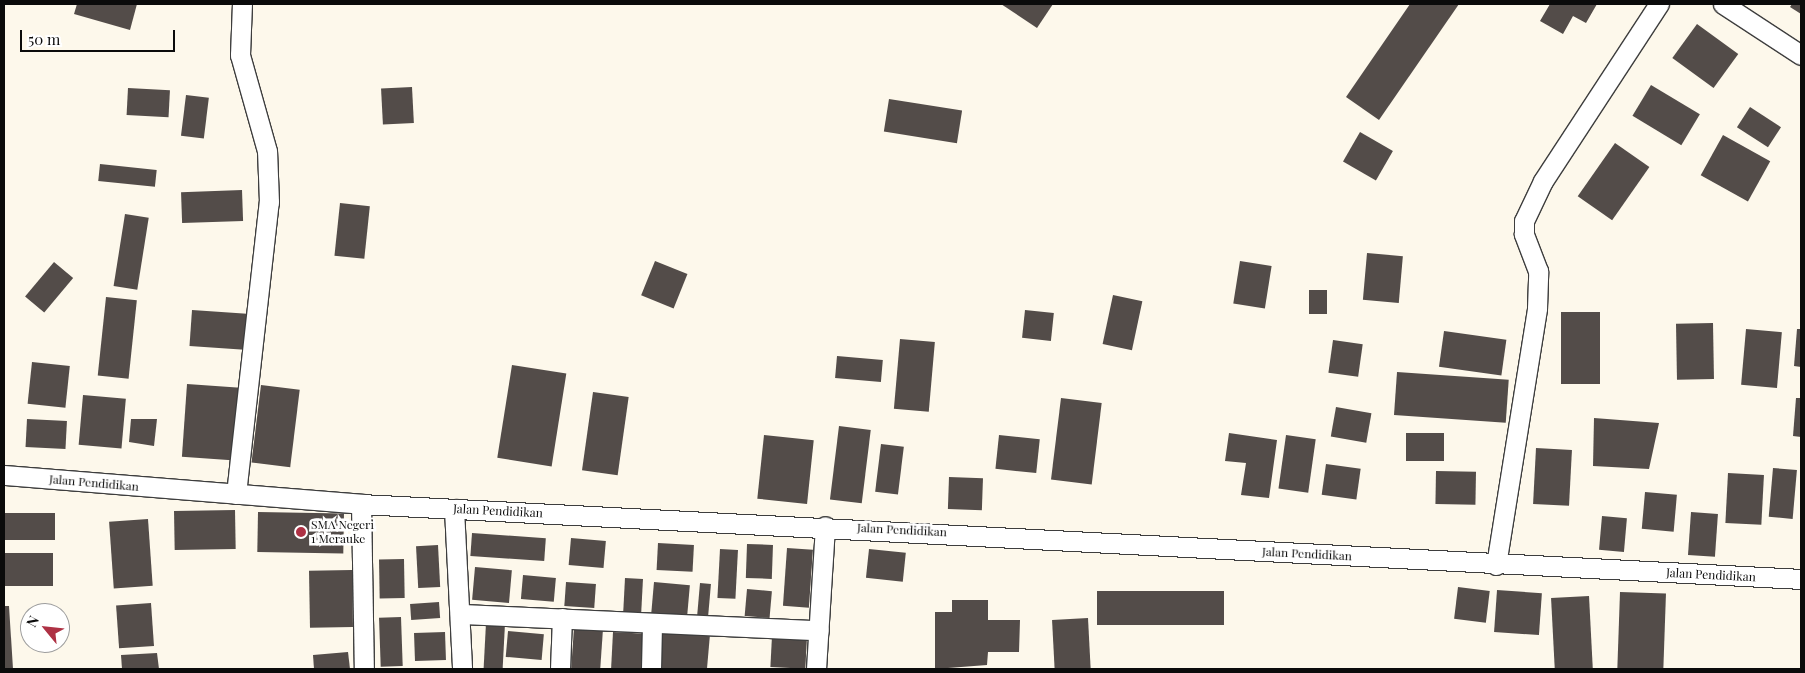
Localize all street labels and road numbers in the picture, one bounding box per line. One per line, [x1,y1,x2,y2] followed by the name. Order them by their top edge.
[49,472,139,494] street label: Jalan Pendidikan
[453,501,543,521] street label: Jalan Pendidikan
[857,520,947,540] street label: Jalan Pendidikan
[1262,544,1352,564] street label: Jalan Pendidikan
[1666,565,1756,585] street label: Jalan Pendidikan

